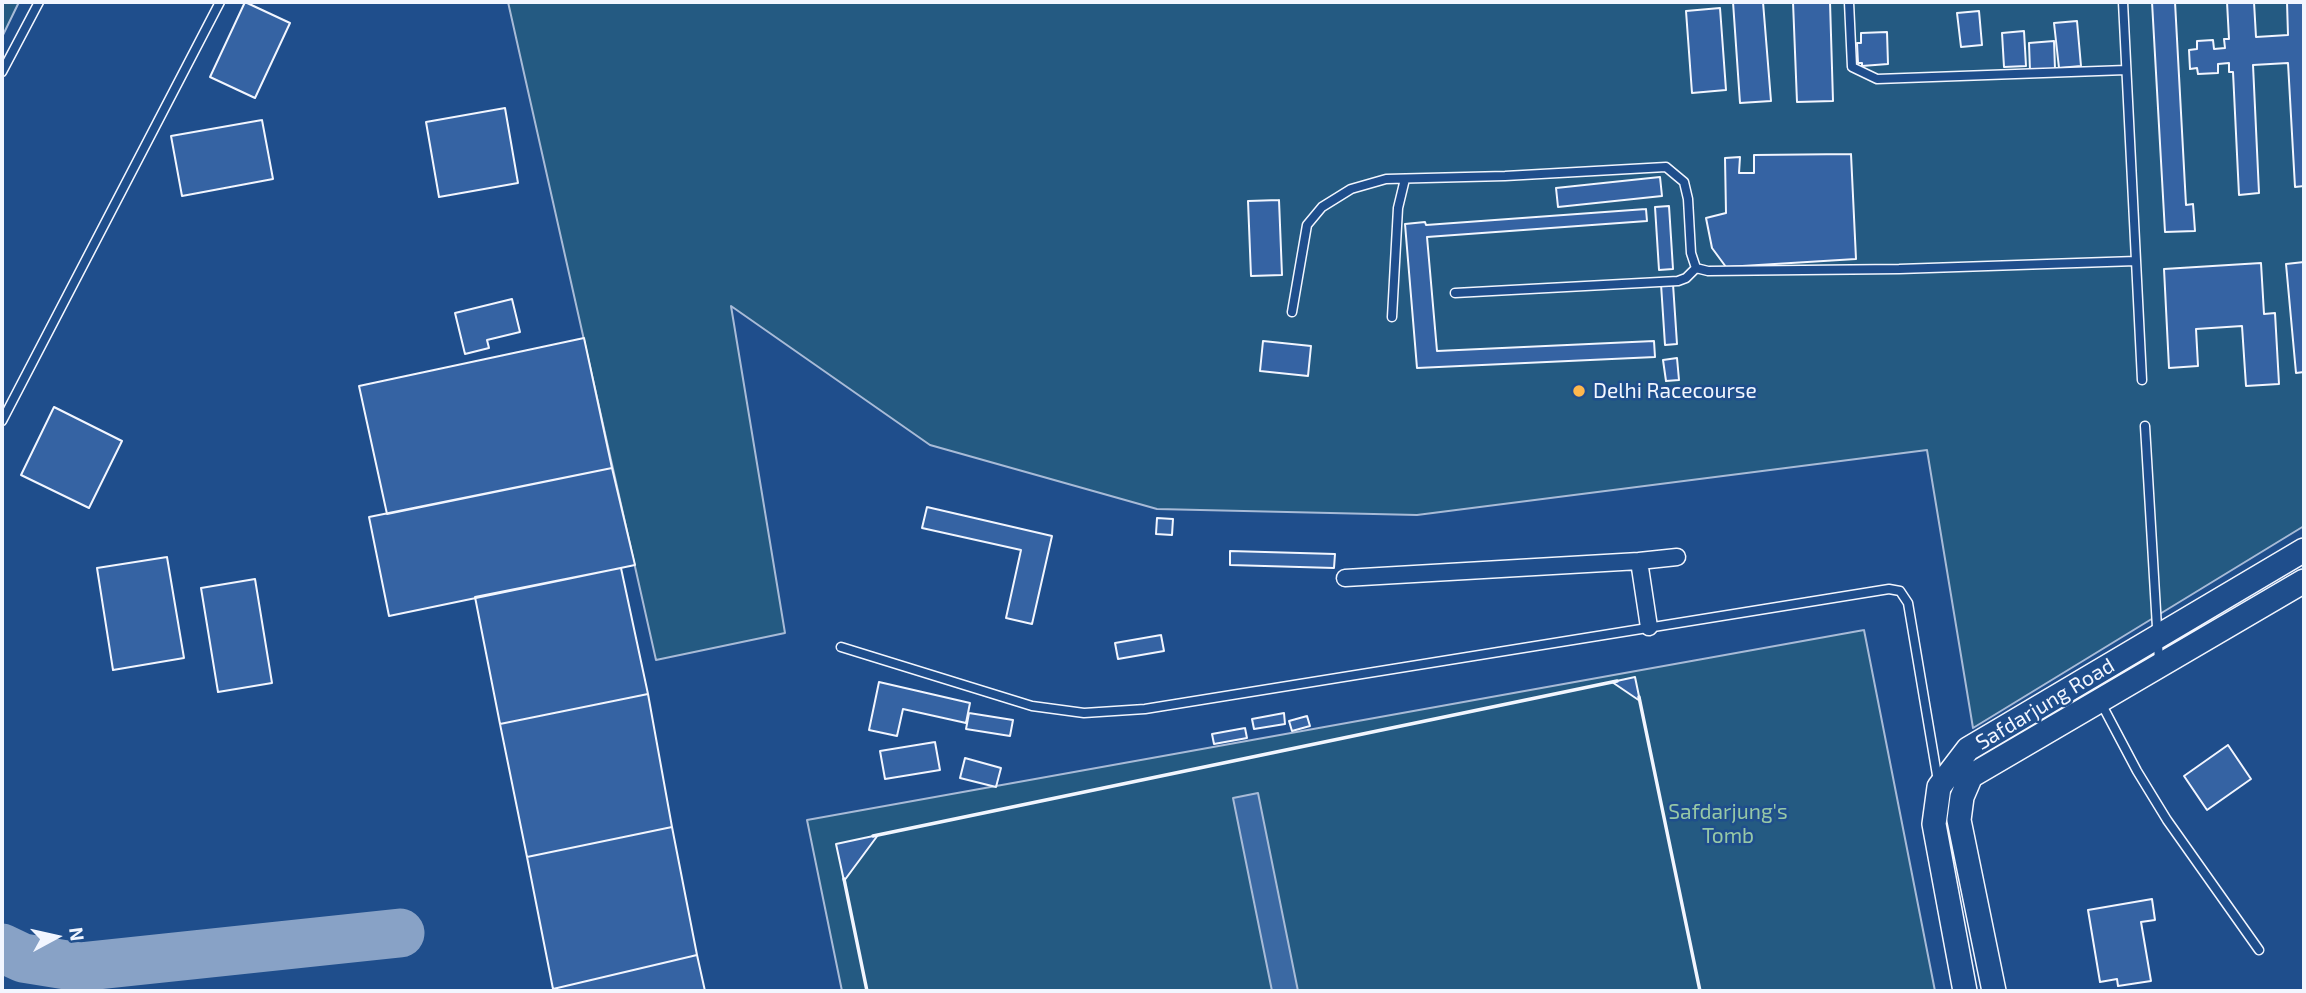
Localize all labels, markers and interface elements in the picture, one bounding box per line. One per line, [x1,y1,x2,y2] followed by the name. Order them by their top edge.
[1593,378,1757,404] place label: Delhi Racecourse
[1571,383,1587,399] marker: Delhi Racecourse
[1971,653,2119,755] street label: Safdarjung Road
[1668,799,1788,849] park label: Safdarjung's Tomb
[21,902,91,972] north arrow
[65,926,90,942] text: N

